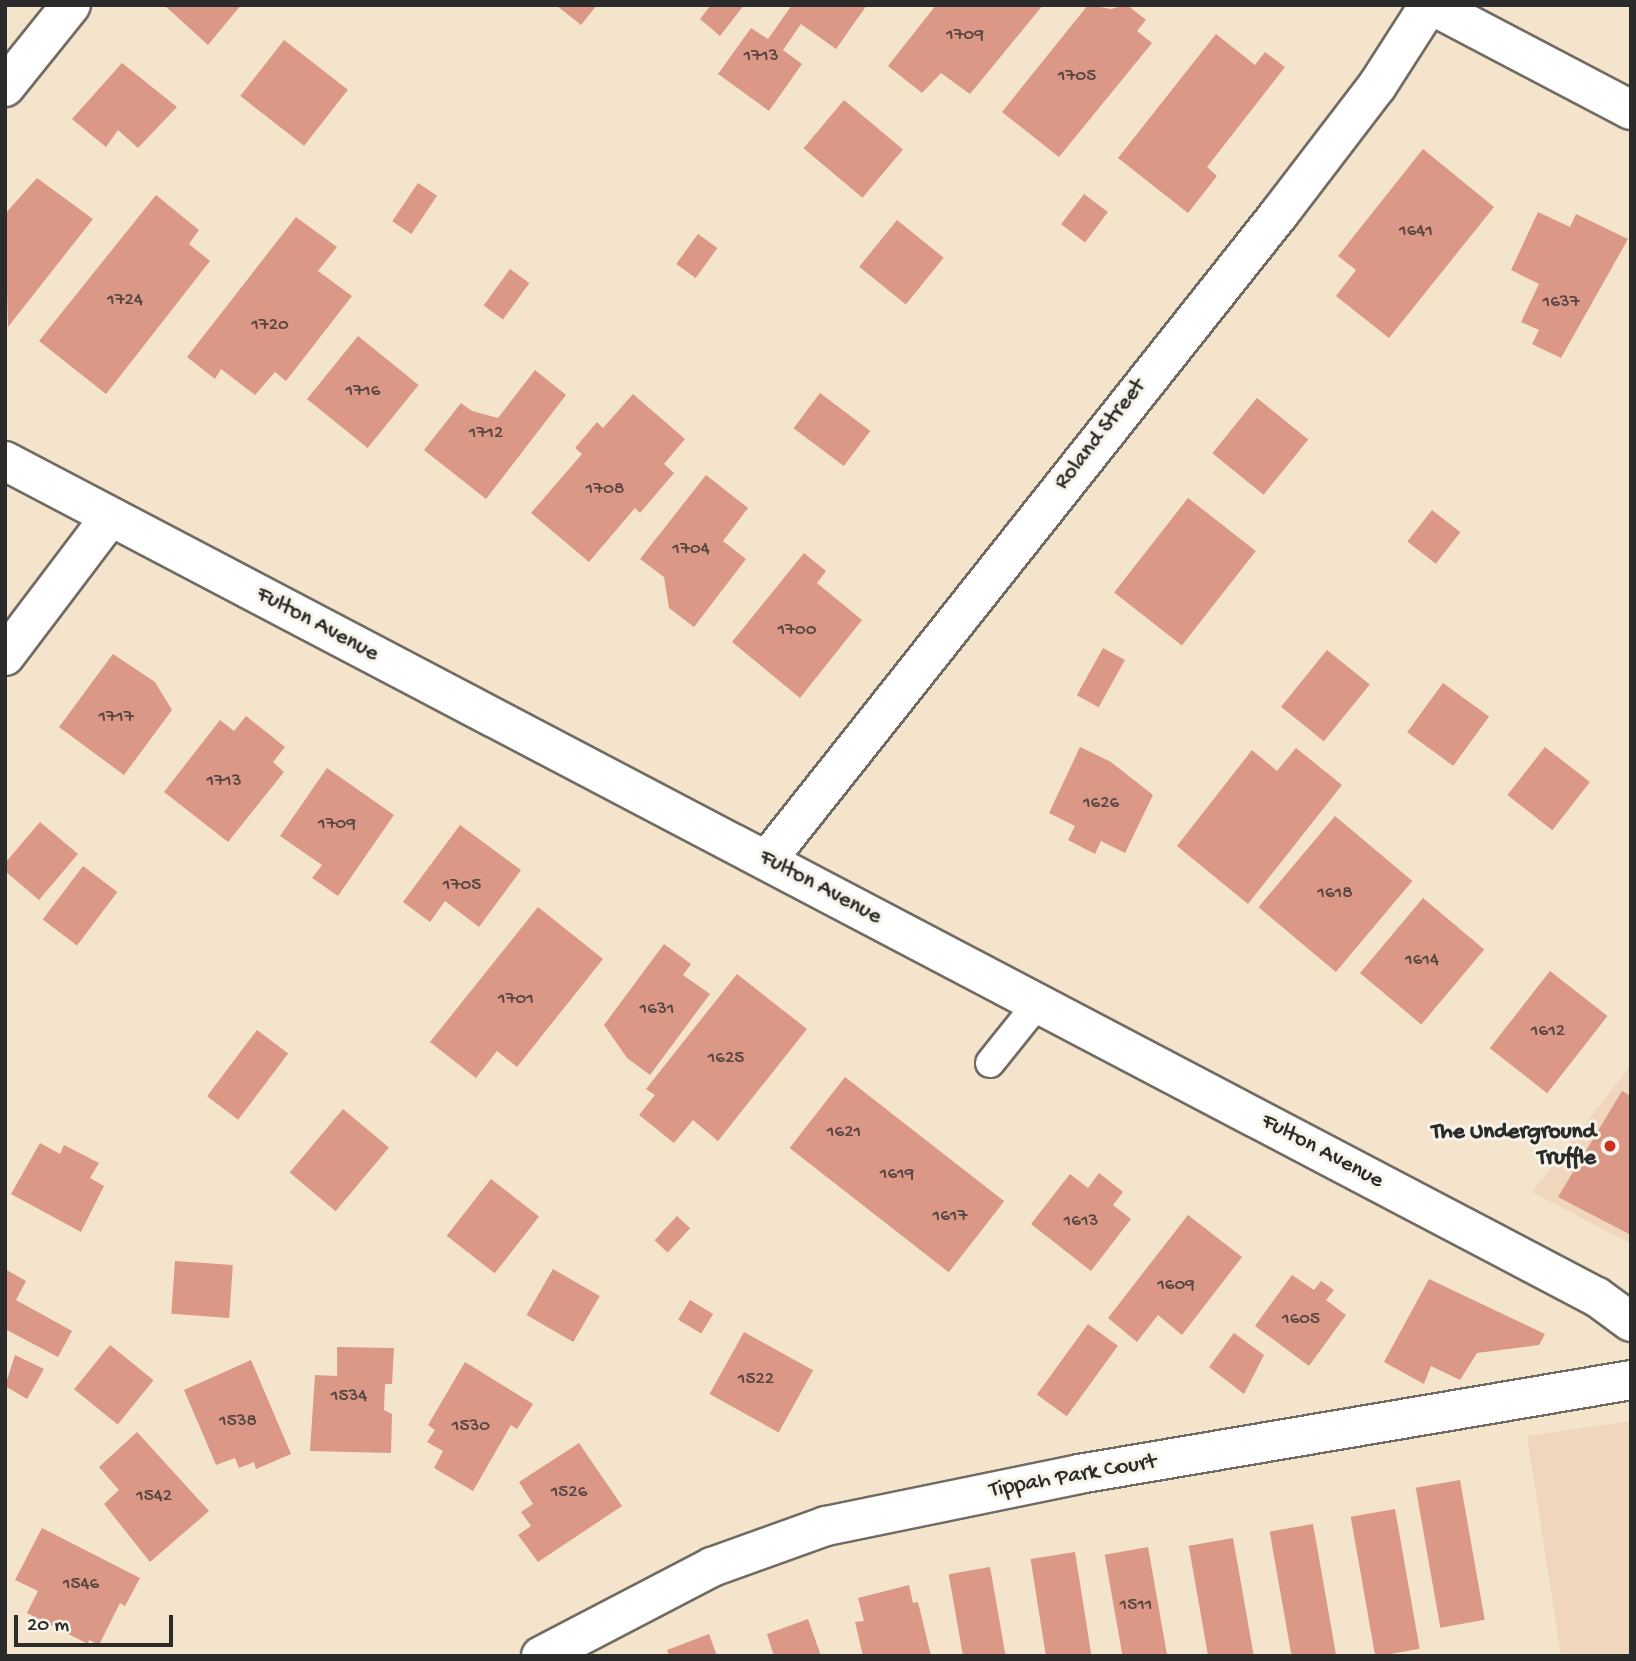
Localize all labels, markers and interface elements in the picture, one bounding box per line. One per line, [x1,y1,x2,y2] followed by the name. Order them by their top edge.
[946,25,984,47] house number: 1709
[743,46,779,68] house number: 1713
[1058,66,1096,88] house number: 1705
[1399,221,1433,243] house number: 1641
[107,290,143,312] house number: 1724
[1542,292,1580,314] house number: 1637
[251,315,289,337] house number: 1720
[1049,374,1153,496] street label: Roland Street
[346,381,380,403] house number: 1716
[469,423,503,445] house number: 1712
[586,479,624,501] house number: 1708
[672,539,710,561] house number: 1704
[251,581,383,669] street label: Fulton Avenue
[777,620,817,642] house number: 1700
[98,707,134,729] house number: 1717
[206,771,242,793] house number: 1713
[1083,793,1119,815] house number: 1626
[318,814,356,836] house number: 1709
[754,844,886,932] street label: Fulton Avenue
[443,875,481,897] house number: 1705
[1317,883,1353,905] house number: 1618
[1405,950,1439,972] house number: 1614
[498,989,534,1011] house number: 1701
[640,999,674,1021] house number: 1631
[1531,1021,1565,1043] house number: 1612
[708,1048,744,1070] house number: 1625
[1256,1108,1388,1196] street label: Fulton Avenue
[1431,1119,1596,1173] place label: The Underground Truffle
[827,1122,861,1144] house number: 1621
[1602,1138,1618,1154] marker: The Underground Truffle
[880,1164,914,1186] house number: 1619
[933,1206,967,1228] house number: 1617
[1064,1211,1098,1233] house number: 1613
[1157,1275,1195,1297] house number: 1609
[1282,1309,1320,1331] house number: 1605
[738,1369,774,1391] house number: 1522
[331,1386,367,1408] house number: 1534
[219,1411,257,1433] house number: 1538
[452,1416,490,1438] house number: 1530
[987,1449,1159,1505] street label: Tippah Park Court
[551,1482,587,1504] house number: 1526
[136,1486,172,1508] house number: 1542
[63,1574,99,1596] house number: 1546
[1119,1595,1153,1617] house number: 1511
[18,1602,177,1646] scale bar
[27,1614,69,1639] text: 20 m

